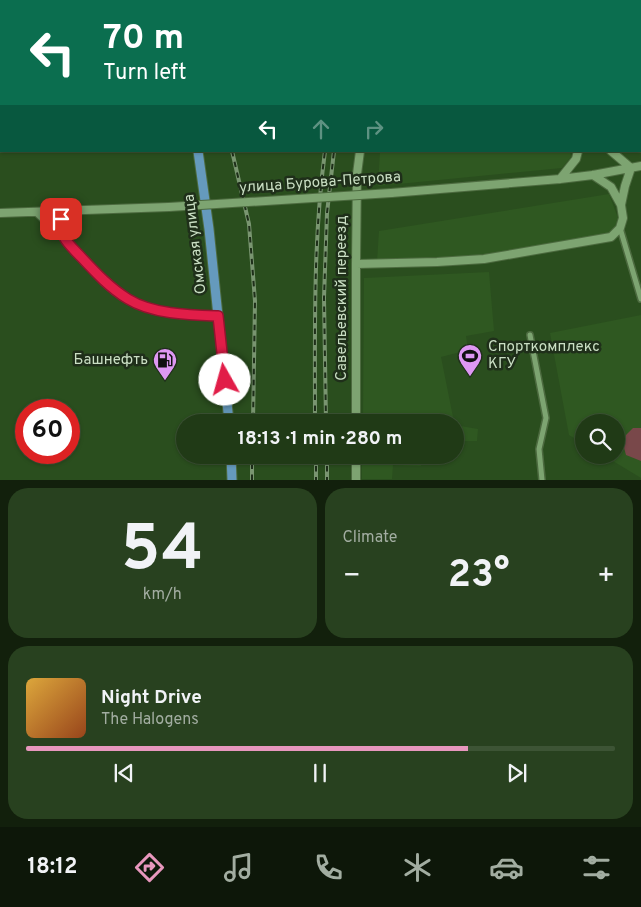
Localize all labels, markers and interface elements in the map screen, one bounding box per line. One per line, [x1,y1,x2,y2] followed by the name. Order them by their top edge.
[103,17,184,61] text: 70 m
[20,20,85,85] icon: left
[103,60,186,87] text: Turn left
[254,115,282,143] icon: left
[307,115,335,143] icon: ahead
[360,115,388,143] icon: right
[238,168,402,198] street label: улица Бурова-Петрова
[180,193,212,295] street label: Омская улица
[40,198,82,240] pin
[47,205,75,233] icon: arrive
[333,215,352,381] street label: Савельевский переезд
[488,338,600,374] place label: Спорткомплекс КГУ
[457,343,483,377] sports icon: Спорткомплекс КГУ
[152,347,178,381] fuel station icon: Башнефть
[74,351,148,370] place label: Башнефть
[198,353,250,405] position arrow
[15,399,80,464] speed limit sign: 60
[575,414,625,464] map controls
[575,414,625,464] button: search
[238,427,402,451] text: 18:13 · 1 min · 280 m
[121,511,204,593] text: 54
[343,528,397,548] text: Climate
[448,552,510,601] text: 23°
[343,559,361,595] text: −
[597,559,615,595] text: +
[143,585,182,605] text: km/h
[101,686,202,710] text: Night Drive
[101,710,199,730] text: The Halogens
[110,759,138,787] icon: previous
[306,759,334,787] icon: pause
[503,759,531,787] icon: next
[132,850,167,885] icon: directions
[221,850,256,885] icon: music
[311,850,346,885] icon: phone
[400,850,435,885] icon: climate
[489,850,524,885] icon: car
[579,850,614,885] icon: filters
[27,854,77,881] text: 18:12

